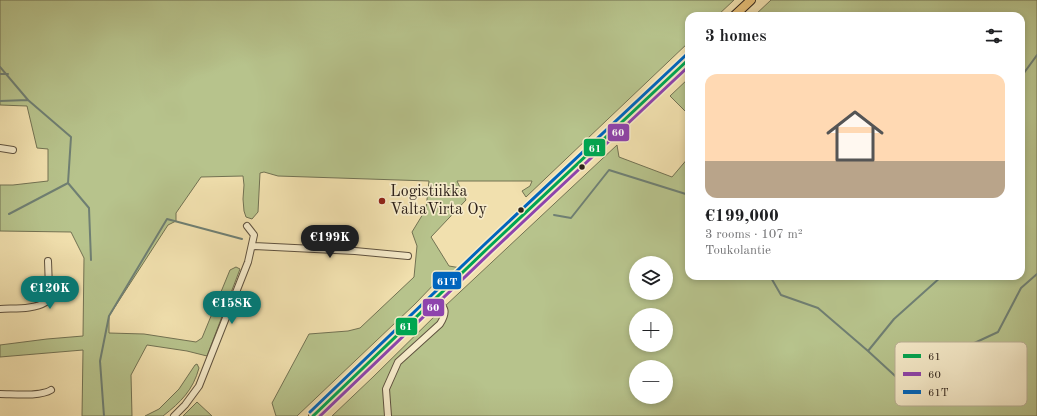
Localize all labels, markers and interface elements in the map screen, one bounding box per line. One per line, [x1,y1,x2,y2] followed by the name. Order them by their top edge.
[983,25,1005,47] icon: filters
[705,28,767,45] text: 3 homes
[819,100,891,172] icon: home
[607,123,630,142] line badge: 60
[612,128,624,139] text: 60
[583,138,606,157] line badge: 61
[589,144,601,155] text: 61
[577,162,587,172] unlabelled marker
[390,184,488,218] place label: Logistiikka ValtaVirta Oy
[377,196,387,206] marker: Logistiikka ValtaVirta Oy
[516,205,526,215] unlabelled marker
[705,208,779,225] text: €199,000
[302,225,358,259] pin: €199K
[705,228,803,241] text: 3 rooms · 107 m²
[310,231,350,244] text: €199K
[705,244,771,257] text: Toukolantie
[629,256,673,404] map controls
[629,256,673,300] button: layers
[432,271,462,290] line badge: 61T
[22,276,78,310] pin: €120K
[437,277,457,288] text: 61T
[30,282,70,295] text: €120K
[204,291,260,325] pin: €158K
[212,297,252,310] text: €158K
[422,298,445,317] line badge: 60
[427,303,439,314] text: 60
[629,308,673,352] button: +
[395,317,418,336] line badge: 61
[400,322,412,333] text: 61
[895,342,1027,406] legend
[928,352,941,363] text: 61
[629,360,673,404] button: −
[928,370,941,381] text: 60
[928,388,949,399] text: 61T

